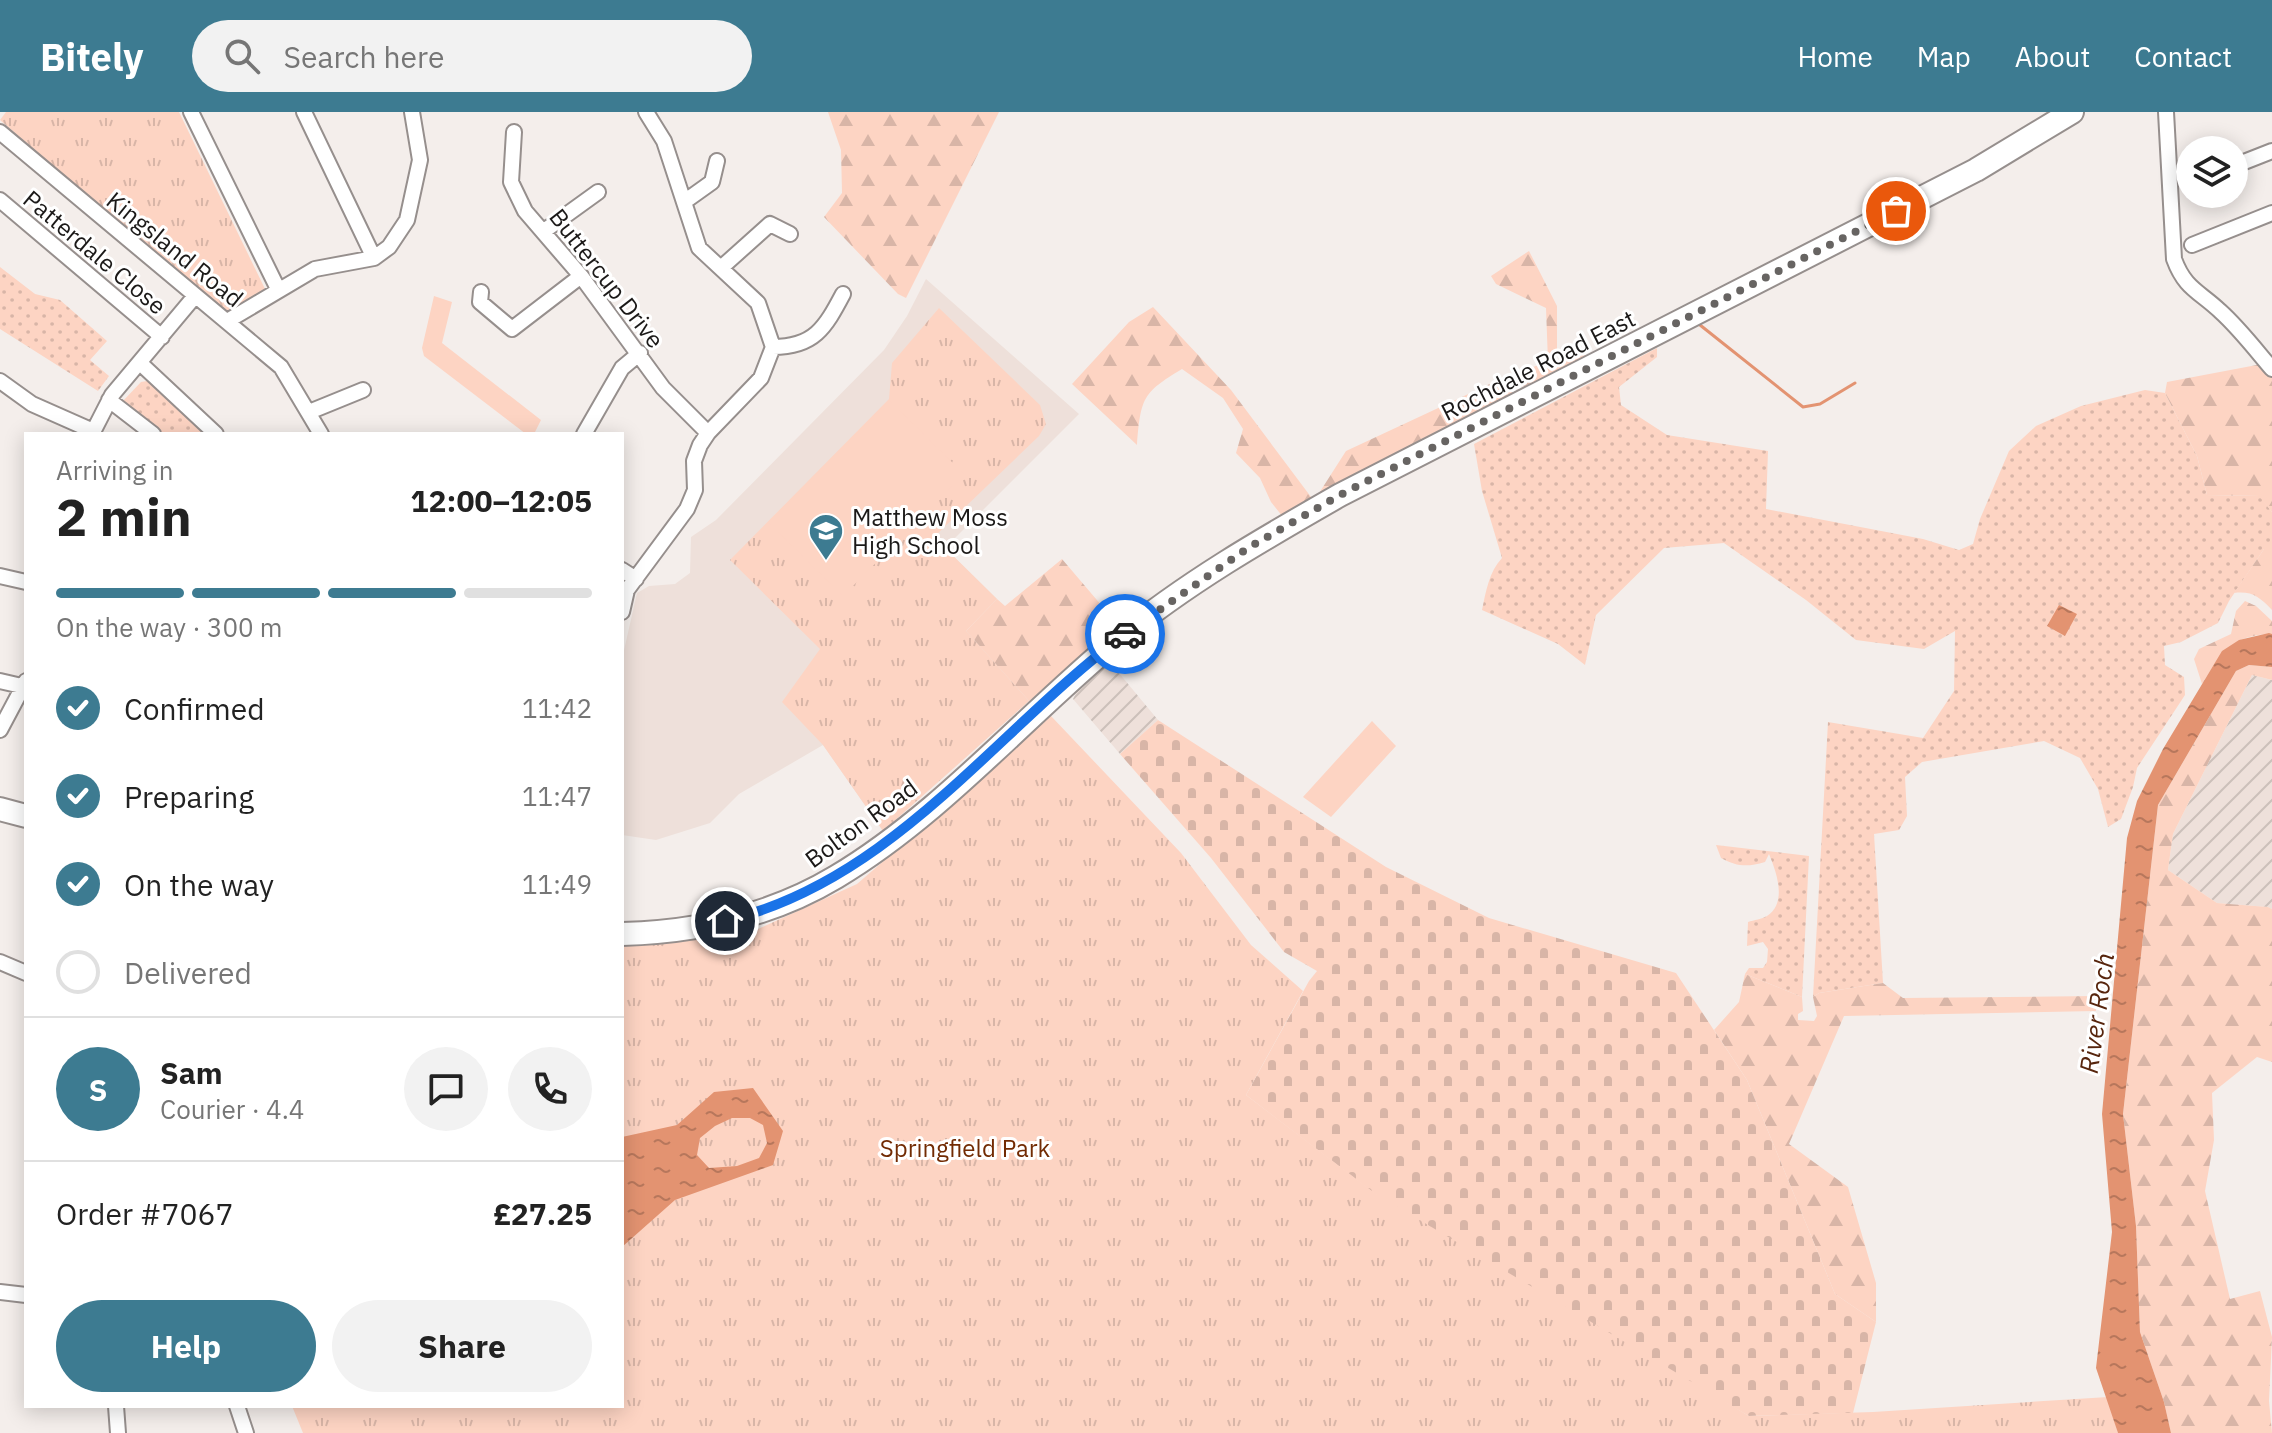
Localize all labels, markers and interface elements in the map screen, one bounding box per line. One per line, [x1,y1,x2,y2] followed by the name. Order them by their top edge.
[192,20,752,92] search box
[40,32,144,81] text: Bitely
[220,34,264,78] icon: search
[284,37,444,76] text: Search here
[1797,38,1873,75] text: Home
[1917,38,1971,75] text: Map
[2015,38,2090,75] text: About
[2134,38,2232,75] text: Contact
[2176,136,2248,208] map controls
[2176,136,2248,208] button: layers
[1862,177,1930,245] pin
[17,183,173,321] street label: Patterdale Close
[100,184,250,314] street label: Kingsland Road
[1874,189,1918,233] icon: bag
[542,202,672,354] street label: Buttercup Drive
[1435,302,1641,428] street label: Rochdale Road East
[56,453,173,487] text: Arriving in
[411,481,592,520] text: 12:00–12:05
[56,483,192,550] text: 2 min
[852,501,1008,561] place label: Matthew Moss High School
[807,512,845,562] school or university icon: Matthew Moss High School
[1085,594,1165,674] courier
[56,610,282,644] text: On the way · 300 m
[1103,612,1147,656] icon: car
[56,686,100,730] icon: check
[124,689,265,728] text: Confirmed
[522,691,592,725] text: 11:42
[798,771,924,875] street label: Bolton Road
[56,774,100,818] icon: check
[124,777,254,816] text: Preparing
[522,779,592,813] text: 11:47
[56,862,100,906] icon: check
[124,865,274,904] text: On the way
[522,867,592,901] text: 11:49
[691,887,759,955] pin
[703,899,747,943] icon: home
[2071,950,2121,1076] water label: River Roch
[124,953,252,992] text: Delivered
[404,1047,488,1131] button: chat
[508,1047,592,1131] button: phone
[160,1053,223,1092] text: Sam
[89,1070,107,1109] text: S
[160,1092,304,1126] text: Courier · 4.4
[880,1132,1051,1164] park label: Springfield Park
[56,1194,233,1233] text: Order #7067
[493,1194,592,1233] text: £27.25
[56,1300,316,1392] button: Help
[332,1300,592,1392] button: Share

